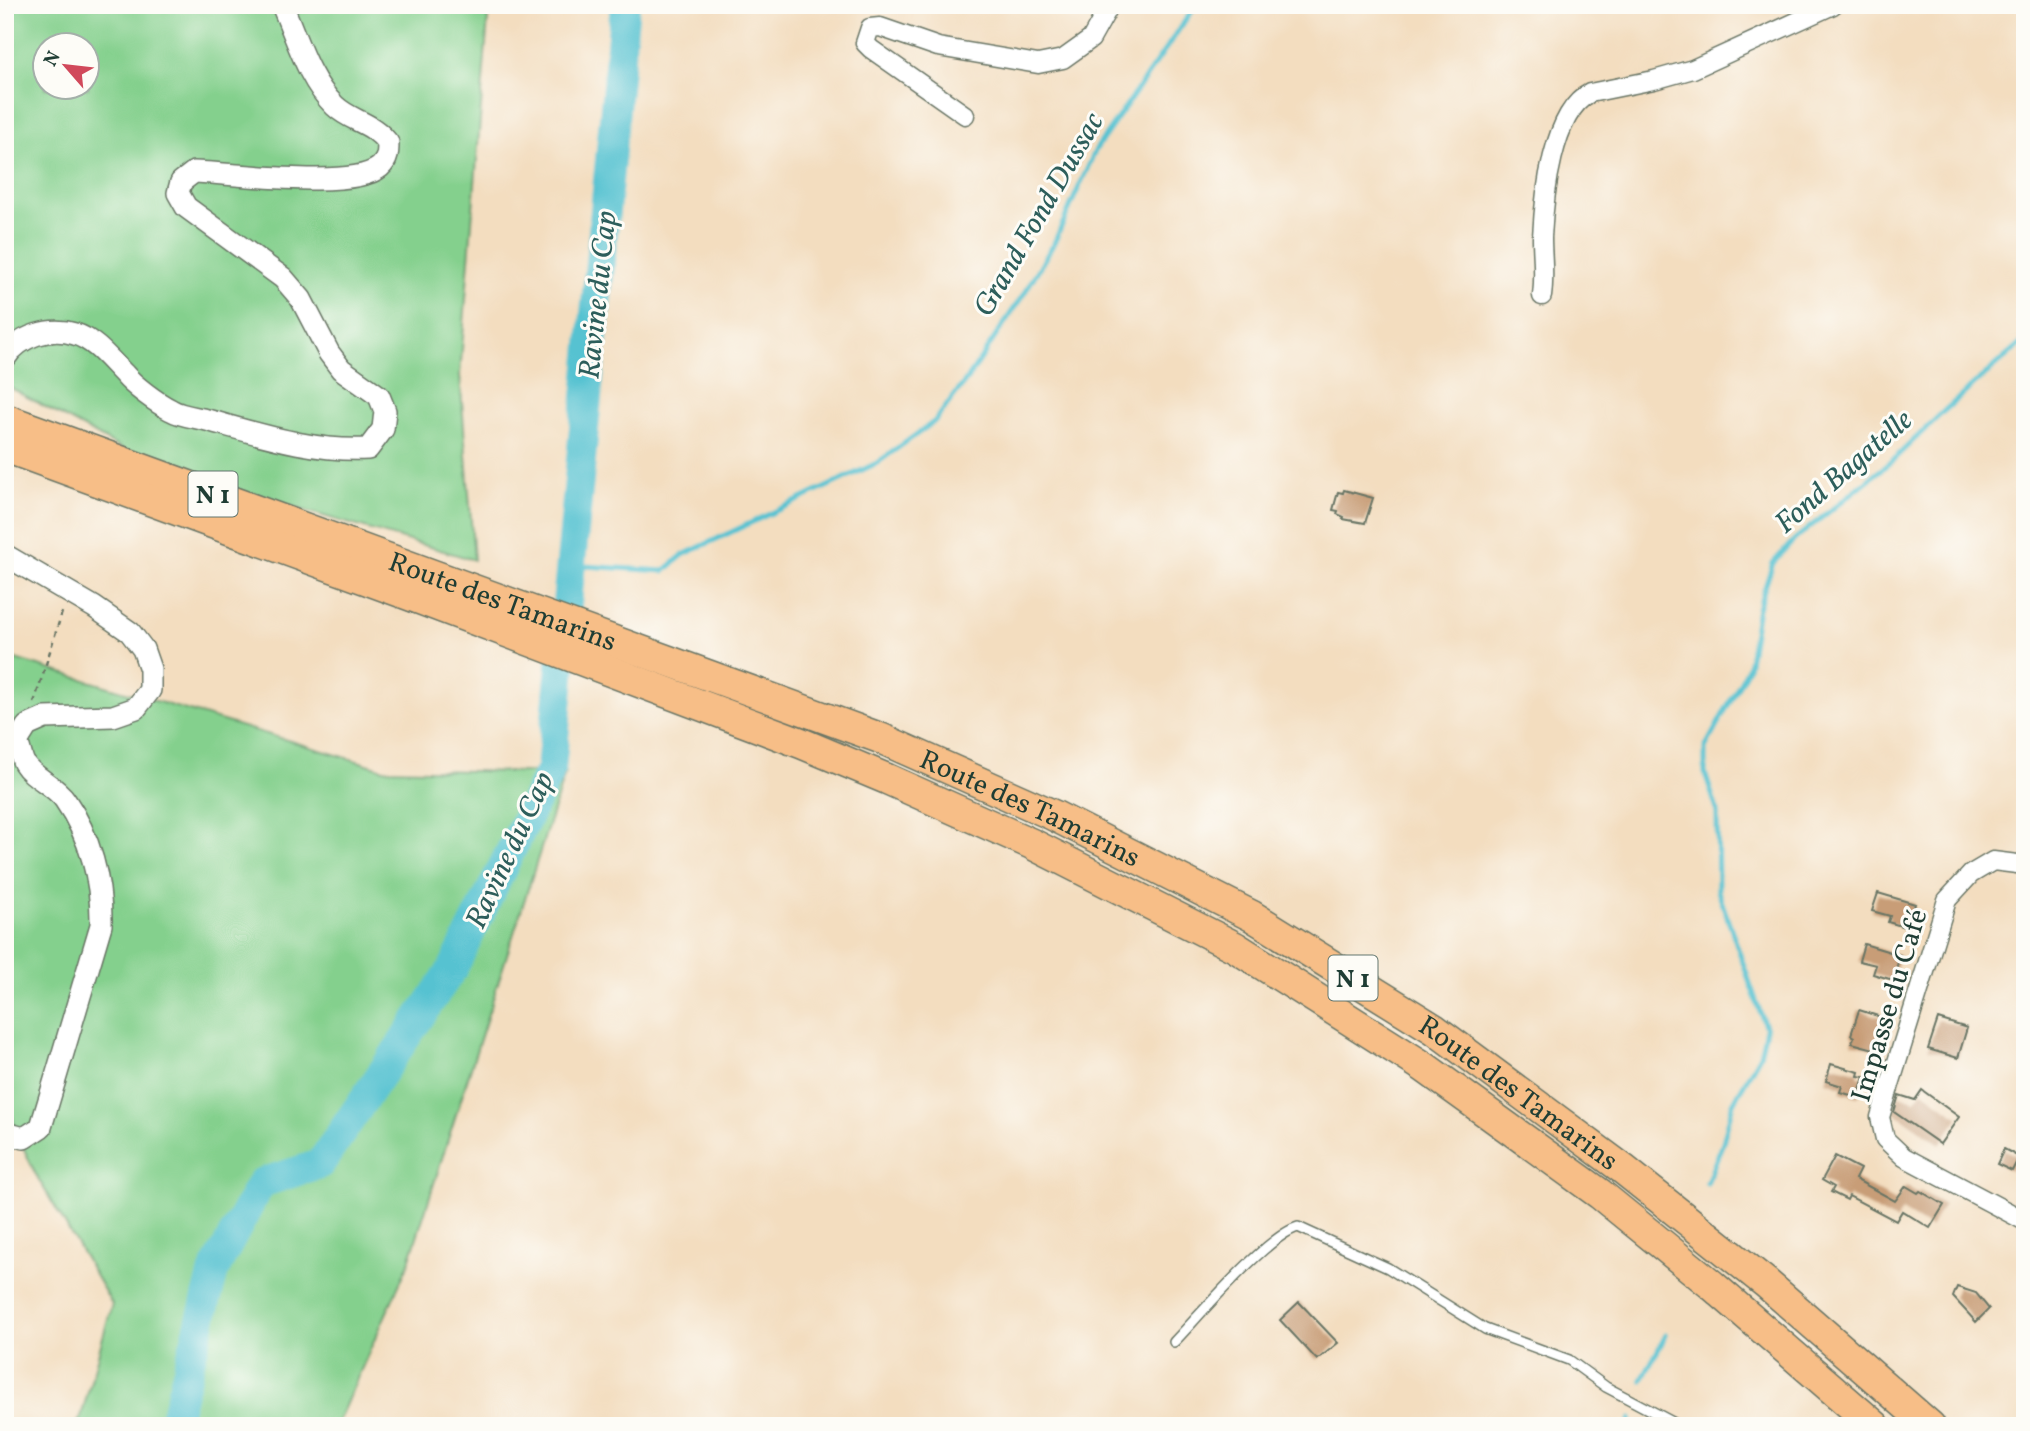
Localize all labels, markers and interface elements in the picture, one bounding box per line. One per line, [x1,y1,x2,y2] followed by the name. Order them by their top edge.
[32,32,102,102] north arrow
[38,47,68,71] text: N
[964,105,1115,325] water label: Grand Fond Dussac
[569,209,629,381] water label: Ravine du Cap
[1766,401,1923,544] water label: Fond Bagatelle
[188,472,238,516] road number: N 1
[383,543,621,662] street label: Route des Tamarins
[913,741,1146,878] street label: Route des Tamarins
[456,766,565,936] water label: Ravine du Cap
[1843,905,1938,1107] street label: Impasse du Café
[1328,956,1378,1001] road number: N 1
[1410,1007,1626,1181] street label: Route des Tamarins

